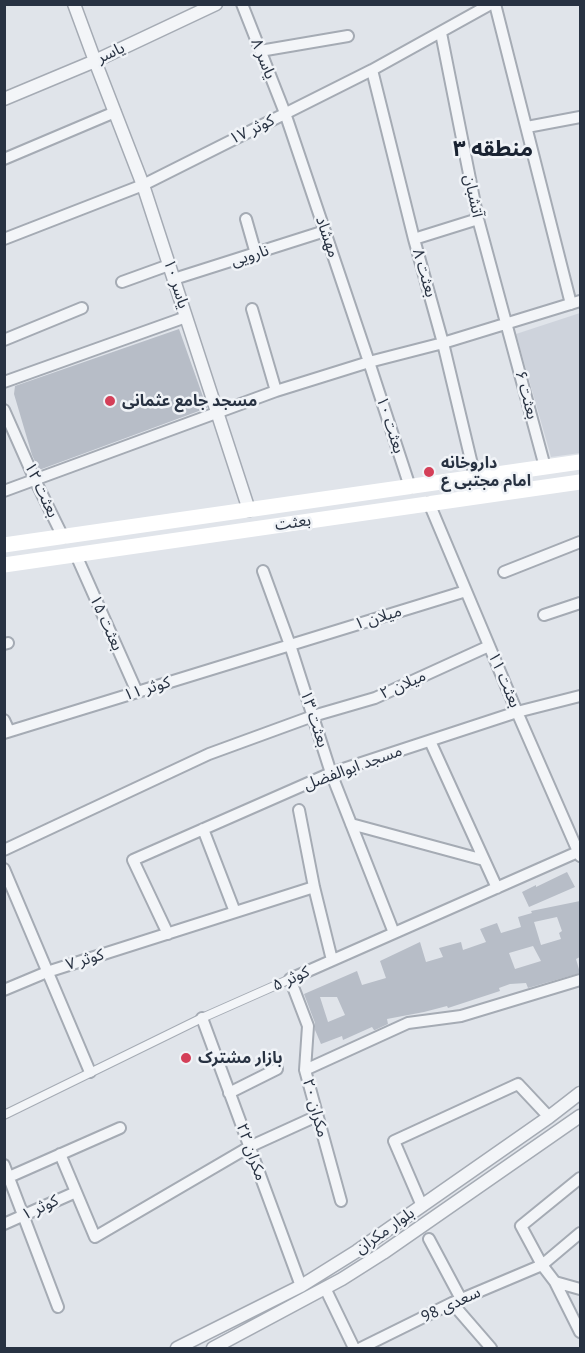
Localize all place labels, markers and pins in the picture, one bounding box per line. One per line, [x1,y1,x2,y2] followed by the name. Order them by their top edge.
[122,391,257,411] place label: مسجد جامع عثمانی
[103,394,117,408] marker: مسجد جامع عثمانی
[441,453,531,491] place label: داروخانه امام مجتبی ع
[422,465,436,479] marker: داروخانه امام مجتبی ع
[198,1048,283,1068] place label: بازار مشترک
[179,1051,193,1065] marker: بازار مشترک

